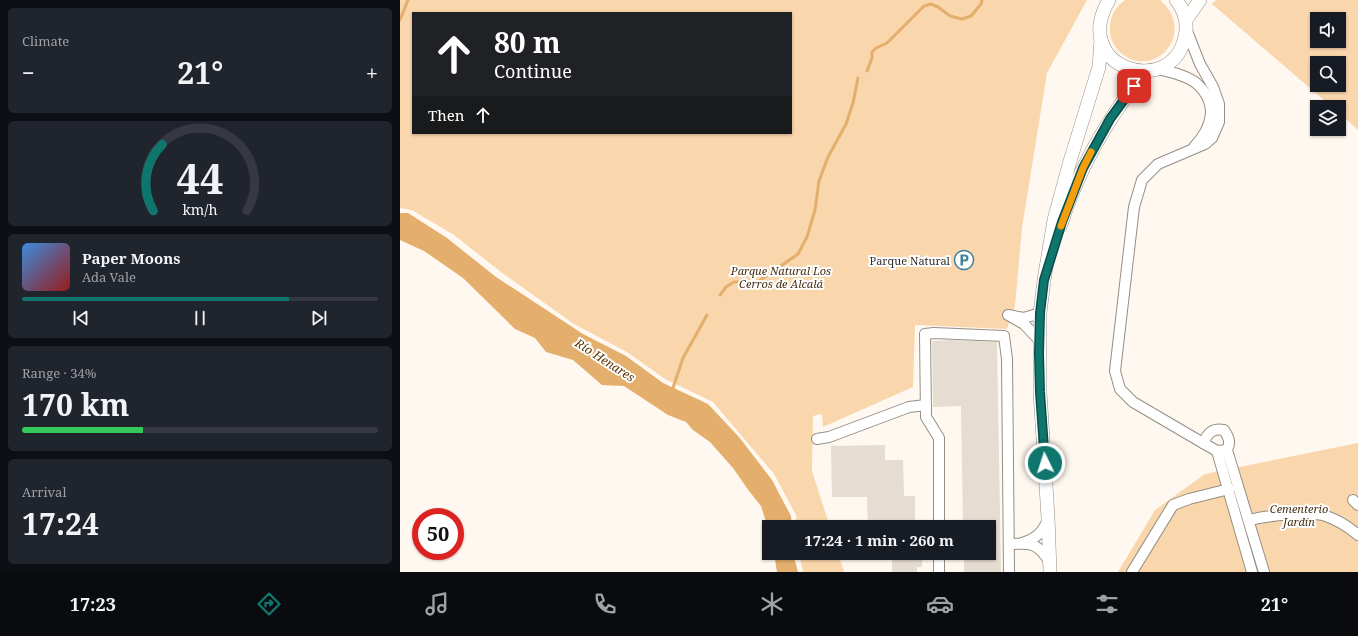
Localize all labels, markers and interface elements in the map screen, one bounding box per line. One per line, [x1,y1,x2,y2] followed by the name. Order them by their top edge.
[1310,12,1346,136] map controls
[1310,12,1346,48] button: sound
[494,23,561,61] text: 80 m
[428,28,480,80] icon: ahead
[22,32,69,50] text: Climate
[177,52,223,93] text: 21°
[1310,56,1346,92] button: search
[22,57,35,87] text: −
[366,57,378,87] text: +
[494,59,572,83] text: Continue
[1117,69,1151,103] pin
[1123,75,1145,97] icon: arrive
[1310,100,1346,136] button: layers
[472,104,494,126] icon: ahead
[428,105,464,125] text: Then
[176,150,224,206] text: 44
[182,200,218,219] text: km/h
[82,248,181,268] text: Paper Moons
[953,249,975,271] parking icon: Parque Natural
[869,253,951,268] place label: Parque Natural
[730,263,831,291] park label: Parque Natural Los Cerros de Alcalá
[82,268,136,286] text: Ada Vale
[70,307,92,329] icon: previous
[189,307,211,329] icon: pause
[308,307,330,329] icon: next
[571,334,639,386] water label: Río Henares
[22,364,96,382] text: Range · 34%
[22,384,129,425] text: 170 km
[1024,442,1066,484] position arrow
[22,483,66,501] text: Arrival
[1270,501,1328,529] park label: Cementerio Jardín
[22,503,99,544] text: 17:24
[412,508,464,560] speed limit sign: 50
[804,530,954,550] text: 17:24 · 1 min · 260 m
[255,590,283,618] icon: directions
[423,590,451,618] icon: music
[591,590,619,618] icon: phone
[758,590,786,618] icon: climate
[926,590,954,618] icon: car
[1093,590,1121,618] icon: filters
[70,592,116,616] text: 17:23
[1261,592,1288,616] text: 21°

